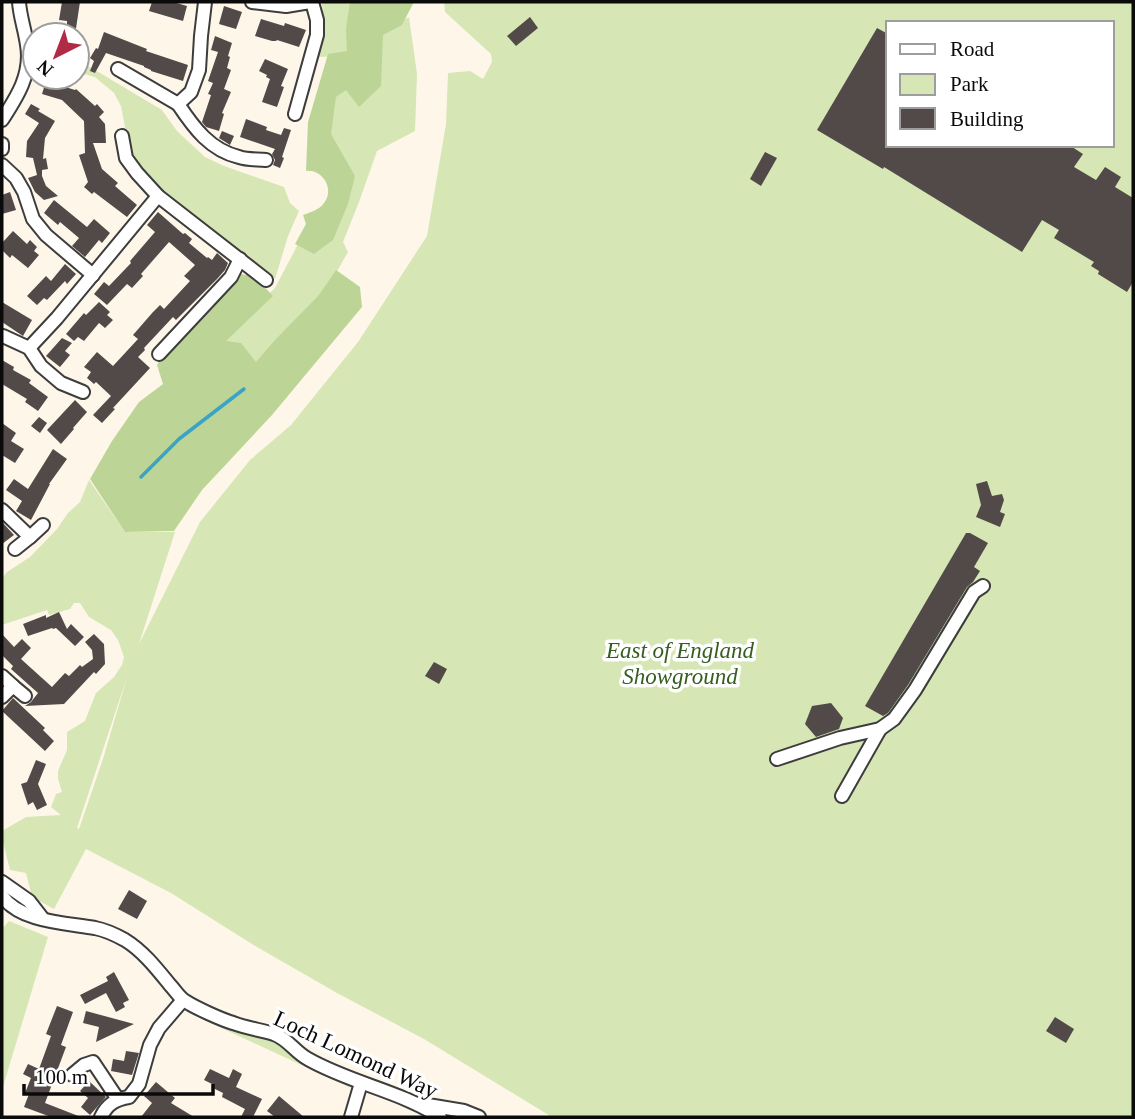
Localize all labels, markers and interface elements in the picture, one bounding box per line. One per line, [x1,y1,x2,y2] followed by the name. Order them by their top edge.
[21,21,91,91] north arrow
[886,21,1114,147] legend
[950,37,995,61] text: Road
[33,56,57,81] text: N
[950,72,989,96] text: Park
[950,107,1024,131] text: Building
[605,638,755,689] park label: East of England Showground
[270,1006,442,1104] street label: Loch Lomond Way
[24,1052,214,1096] scale bar
[35,1065,88,1089] text: 100 m

